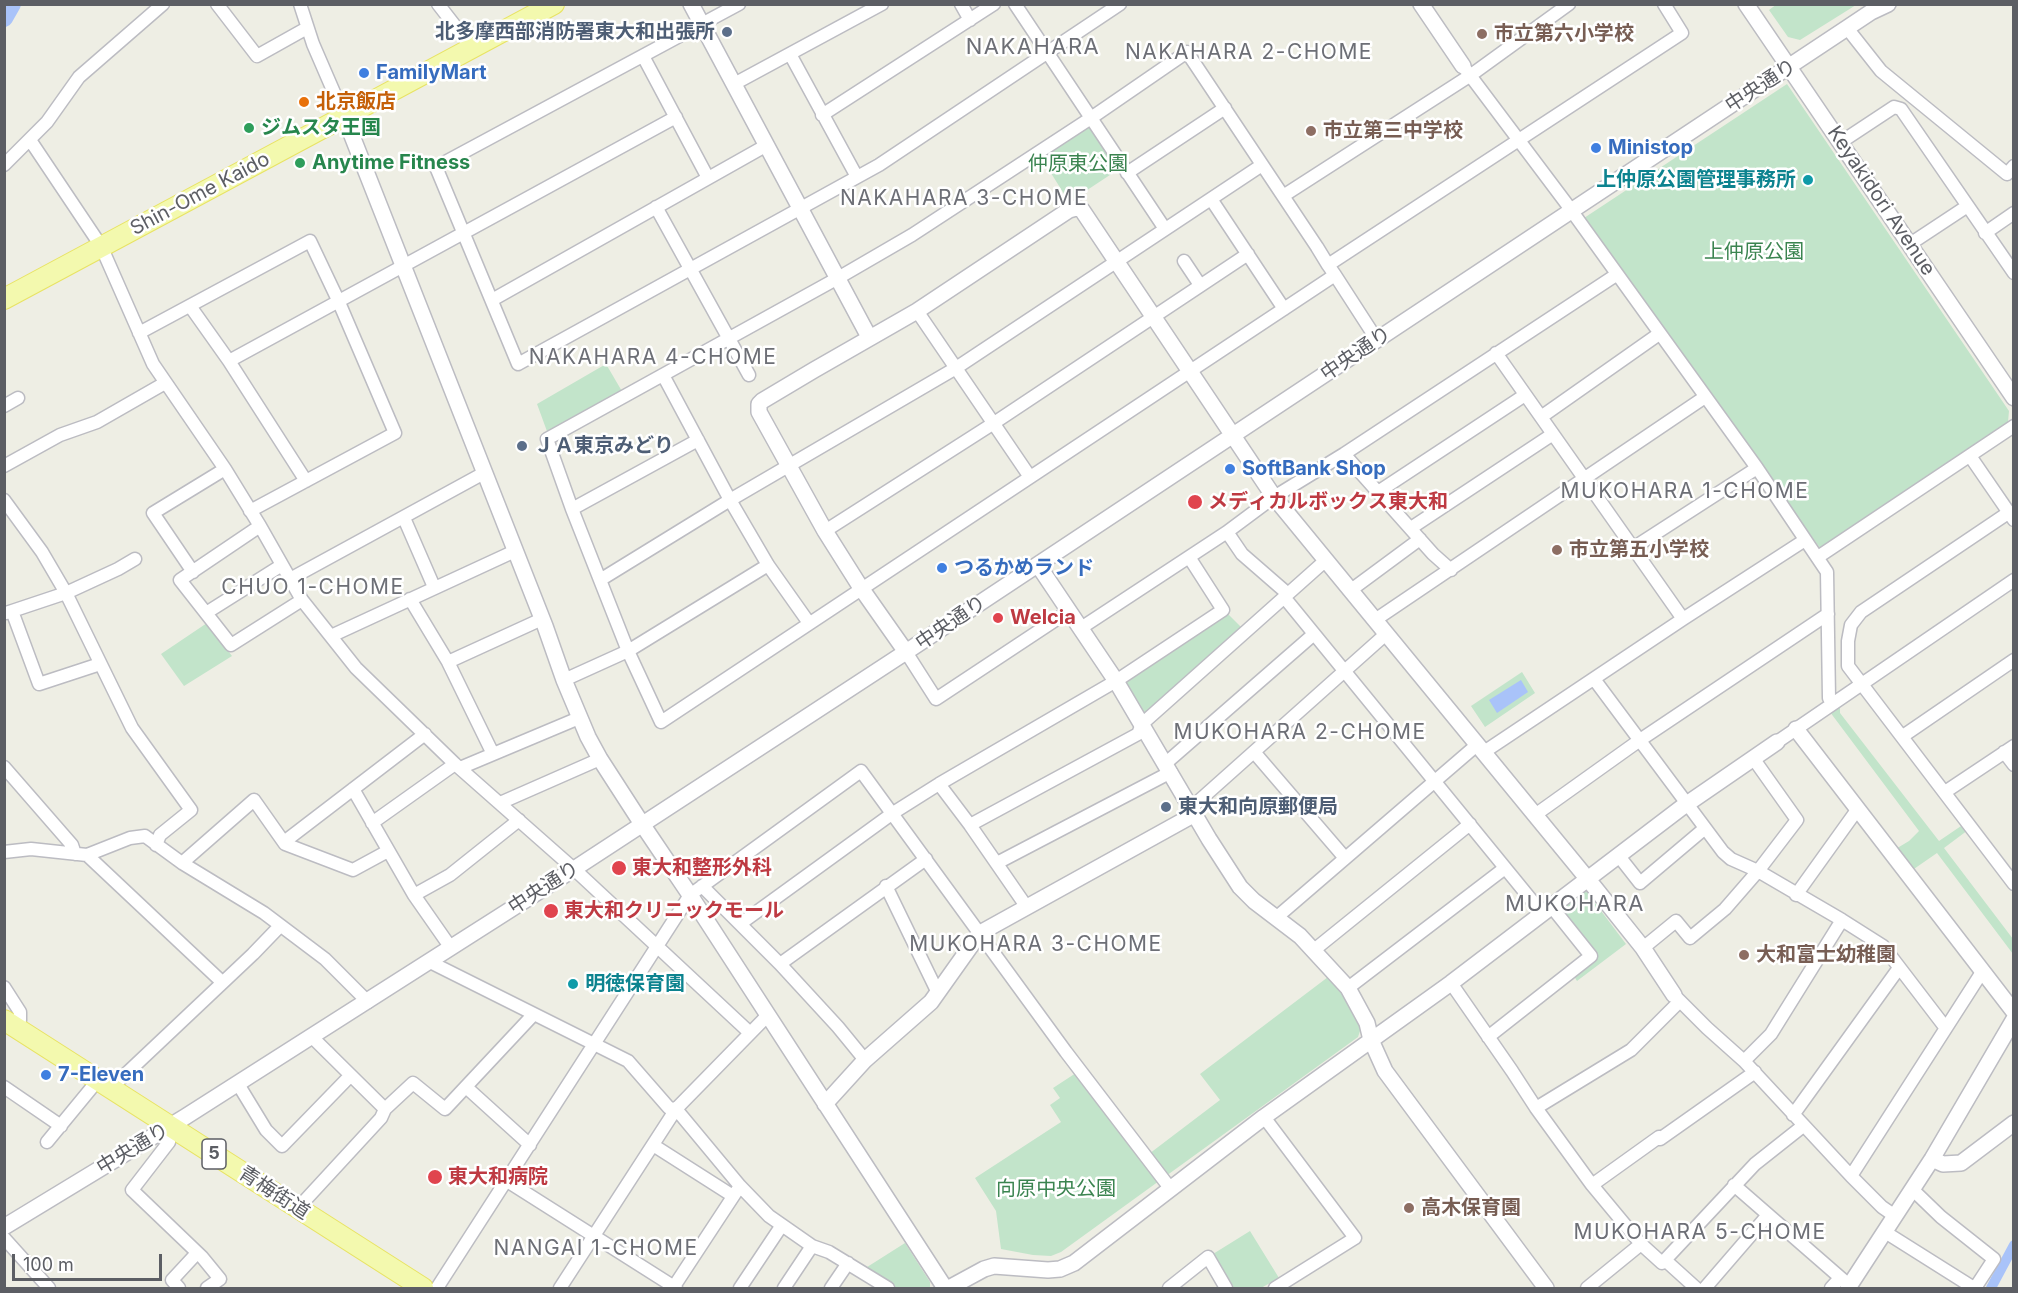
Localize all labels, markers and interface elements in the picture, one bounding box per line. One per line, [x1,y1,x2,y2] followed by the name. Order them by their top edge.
[435,20,715,44] place label: 北多摩西部消防署東大和出張所
[1494,22,1634,46] place label: 市立第六小学校
[720,25,734,39] marker: 北多摩西部消防署東大和出張所
[1475,27,1489,41] marker: 市立第六小学校
[966,34,1100,60] district label: NAKAHARA
[1125,40,1373,66] district label: NAKAHARA 2-CHOME
[1721,54,1801,118] street label: 中央通り
[376,61,487,85] place label: FamilyMart
[357,66,371,80] marker: FamilyMart
[316,90,396,114] place label: 北京飯店
[297,95,311,109] marker: 北京飯店
[261,116,381,140] place label: ジムスタ王国
[1323,119,1463,143] place label: 市立第三中学校
[242,121,256,135] marker: ジムスタ王国
[1822,122,1940,280] street label: Keyakidori Avenue
[1304,124,1318,138] marker: 市立第三中学校
[1608,136,1693,160] place label: Ministop
[1589,141,1603,155] marker: Ministop
[126,147,274,241] street label: Shin-Ome Kaido
[312,151,470,175] place label: Anytime Fitness
[1028,152,1128,176] park label: 仲原東公園
[293,156,307,170] marker: Anytime Fitness
[1596,168,1796,192] place label: 上仲原公園管理事務所
[1801,173,1815,187] marker: 上仲原公園管理事務所
[840,186,1088,212] district label: NAKAHARA 3-CHOME
[1704,240,1804,264] park label: 上仲原公園
[1316,322,1396,386] street label: 中央通り
[529,345,777,371] district label: NAKAHARA 4-CHOME
[534,434,674,458] place label: ＪＡ東京みどり
[515,439,529,453] marker: ＪＡ東京みどり
[1242,457,1386,481] place label: SoftBank Shop
[1223,462,1237,476] marker: SoftBank Shop
[1561,479,1809,505] district label: MUKOHARA 1-CHOME
[1208,490,1448,514] place label: メディカルボックス東大和
[1186,493,1204,511] marker: メディカルボックス東大和
[1569,538,1709,562] place label: 市立第五小学校
[1550,543,1564,557] marker: 市立第五小学校
[954,556,1094,580] place label: つるかめランド
[935,561,949,575] marker: つるかめランド
[221,575,405,601] district label: CHUO 1-CHOME
[911,591,991,655] street label: 中央通り
[1010,606,1076,630] place label: Welcia
[991,611,1005,625] marker: Welcia
[1173,720,1427,746] district label: MUKOHARA 2-CHOME
[1178,795,1338,819] place label: 東大和向原郵便局
[1159,800,1173,814] marker: 東大和向原郵便局
[504,856,584,920] street label: 中央通り
[632,856,772,880] place label: 東大和整形外科
[610,859,628,877] marker: 東大和整形外科
[1505,891,1645,917] district label: MUKOHARA
[564,899,784,923] place label: 東大和クリニックモール
[542,902,560,920] marker: 東大和クリニックモール
[909,932,1163,958] district label: MUKOHARA 3-CHOME
[1756,943,1896,967] place label: 大和富士幼稚園
[1737,948,1751,962] marker: 大和富士幼稚園
[585,972,685,996] place label: 明徳保育園
[566,977,580,991] marker: 明徳保育園
[58,1063,144,1087] place label: 7-Eleven
[39,1068,53,1082] marker: 7-Eleven
[93,1118,173,1180] street label: 中央通り
[202,1139,226,1169] road number: 5
[234,1161,314,1225] street label: 青梅街道
[448,1165,548,1189] place label: 東大和病院
[426,1168,444,1186] marker: 東大和病院
[996,1177,1116,1201] park label: 向原中央公園
[1421,1196,1521,1220] place label: 高木保育園
[1402,1201,1416,1215] marker: 高木保育園
[1573,1220,1827,1246] district label: MUKOHARA 5-CHOME
[493,1236,699,1262] district label: NANGAI 1-CHOME
[15,1242,165,1280] scale bar
[23,1254,74,1275] text: 100 m

